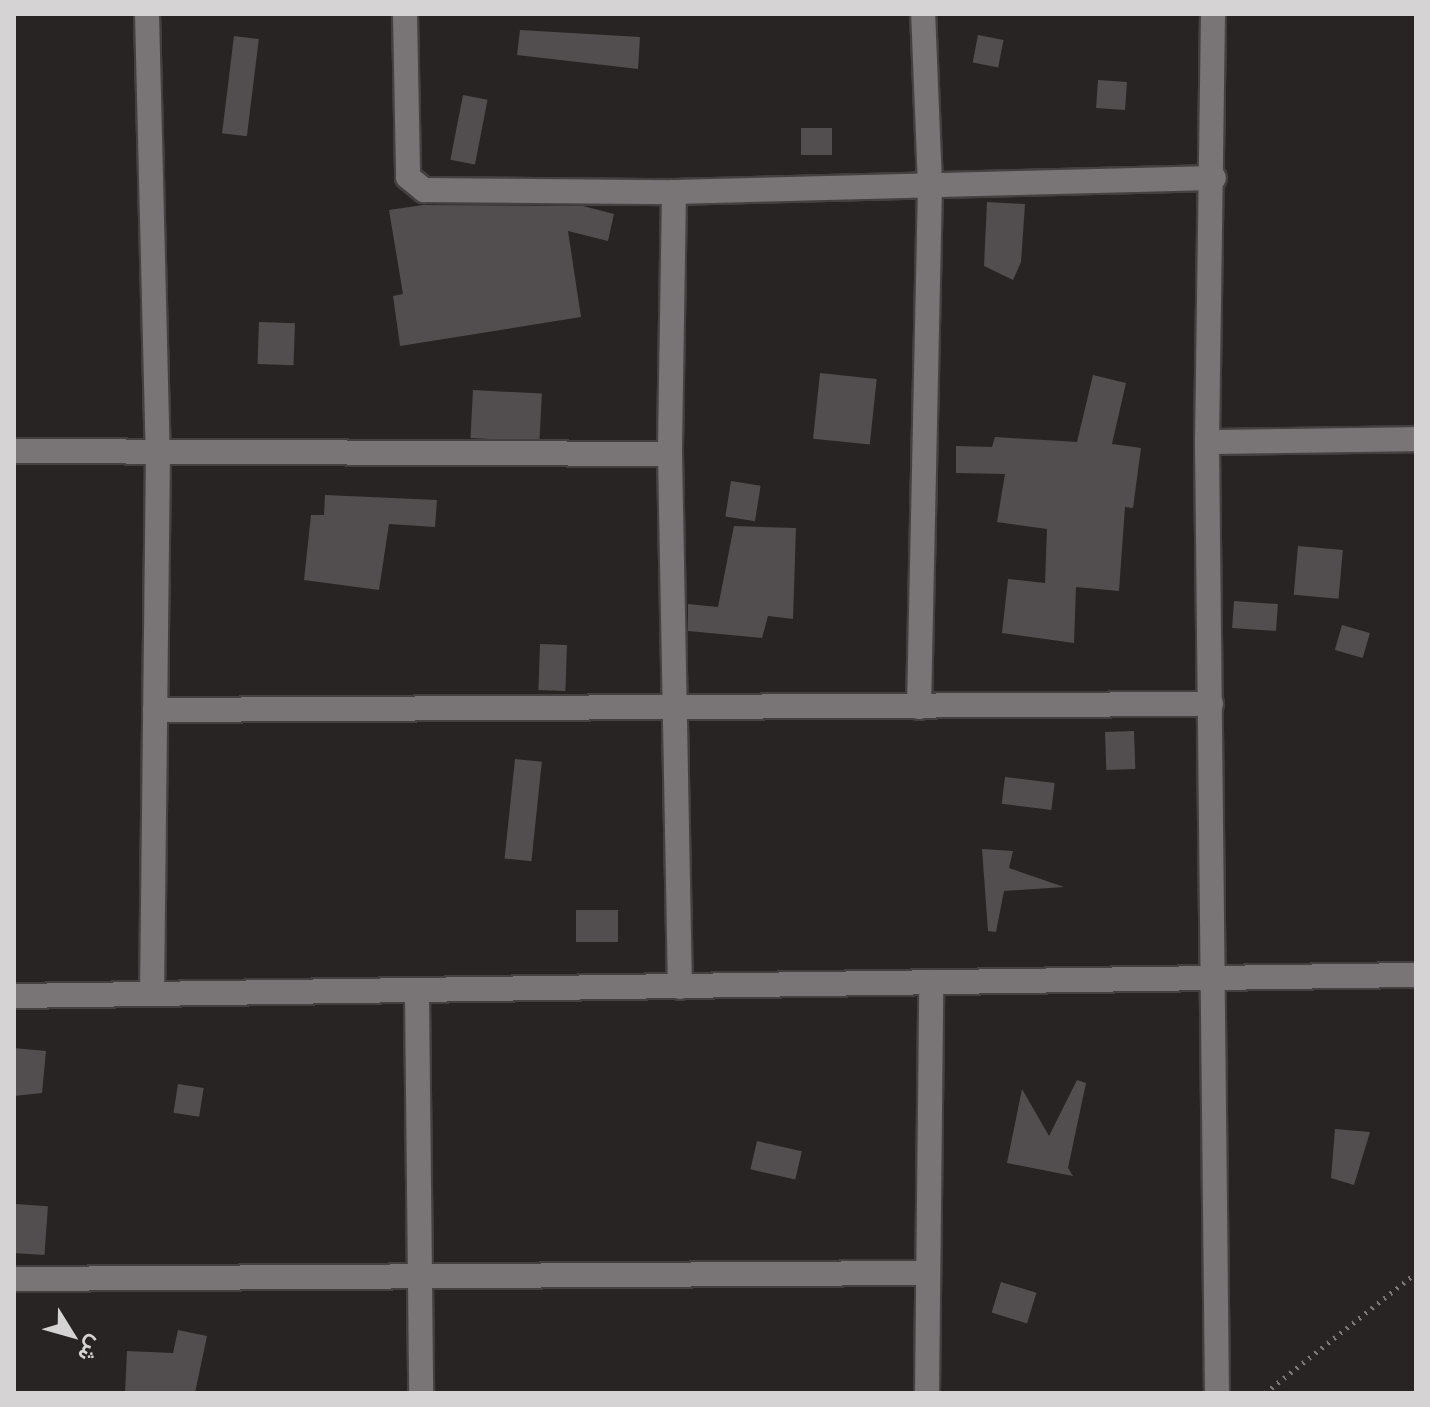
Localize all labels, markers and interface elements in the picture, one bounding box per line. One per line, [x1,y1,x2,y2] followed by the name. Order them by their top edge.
[32,1295,112,1375] north arrow
[72,1330,110,1368] text: ش

